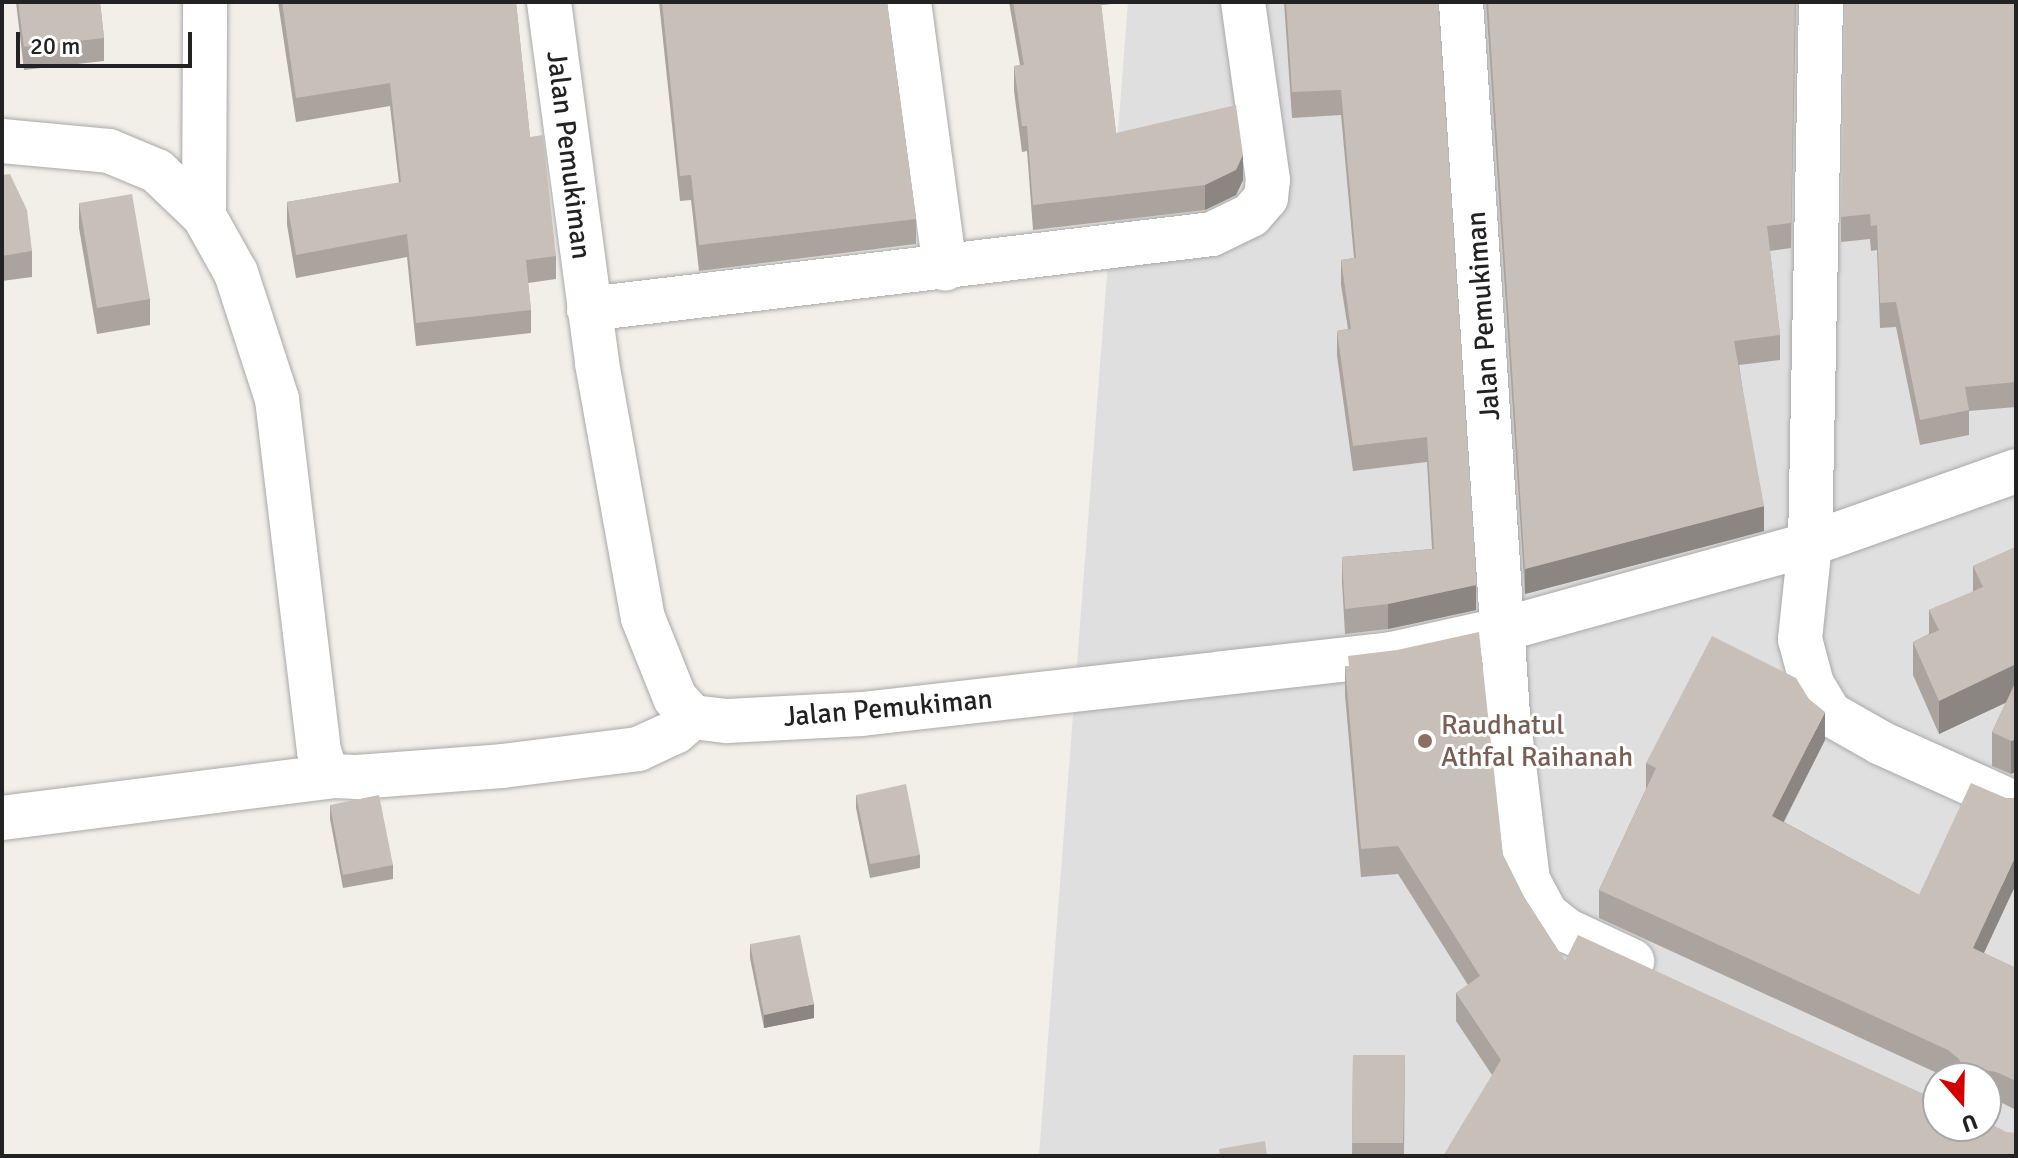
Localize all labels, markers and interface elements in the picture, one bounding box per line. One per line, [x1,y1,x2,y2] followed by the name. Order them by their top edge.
[20,16,196,66] scale bar
[30,31,80,61] text: 20 m
[540,49,598,261] street label: Jalan Pemukiman
[1459,210,1507,422] street label: Jalan Pemukiman
[782,682,994,734] street label: Jalan Pemukiman
[1441,708,1633,774] place label: Raudhatul Athfal Raihanah
[1416,732,1434,750] marker: Raudhatul Athfal Raihanah
[1922,1062,2002,1142] north arrow
[1958,1108,1981,1138] text: U

